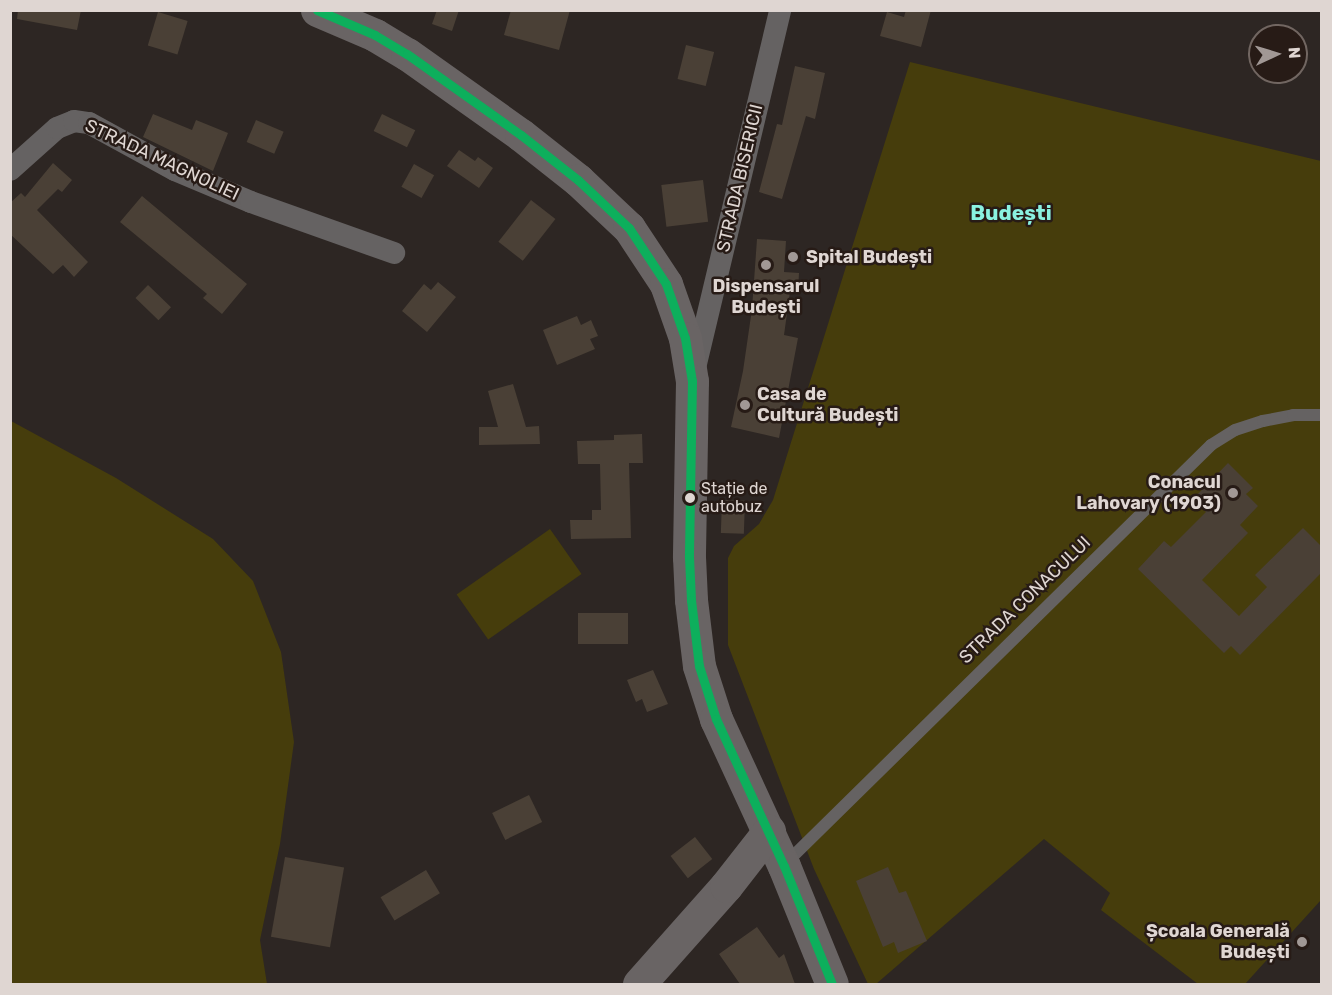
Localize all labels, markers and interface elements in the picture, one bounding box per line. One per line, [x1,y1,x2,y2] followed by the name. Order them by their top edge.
[1248,24,1308,84] north arrow
[1285,46,1304,59] text: N
[712,102,768,254] street label: STRADA BISERICII
[81,115,243,205] street label: STRADA MAGNOLIEI
[970,200,1052,226] district label: Budești
[806,246,932,268] place label: Spital Budești
[784,248,802,266] marker: Spital Budești
[757,256,775,274] marker: Dispensarul Budești
[712,276,820,318] place label: Dispensarul Budești
[757,384,898,426] place label: Casa de Cultură Budești
[738,398,752,412] marker: Casa de Cultură Budești
[1076,472,1221,514] place label: Conacul Lahovary (1903)
[701,479,767,517] place label: Stație de autobuz
[1226,486,1240,500] marker: Conacul Lahovary (1903)
[684,492,696,504] marker: Stație de autobuz
[955,532,1095,668] street label: STRADA CONACULUI
[1146,921,1290,964] place label: Școala Generală Budești
[1295,935,1309,949] marker: Școala Generală Budești

